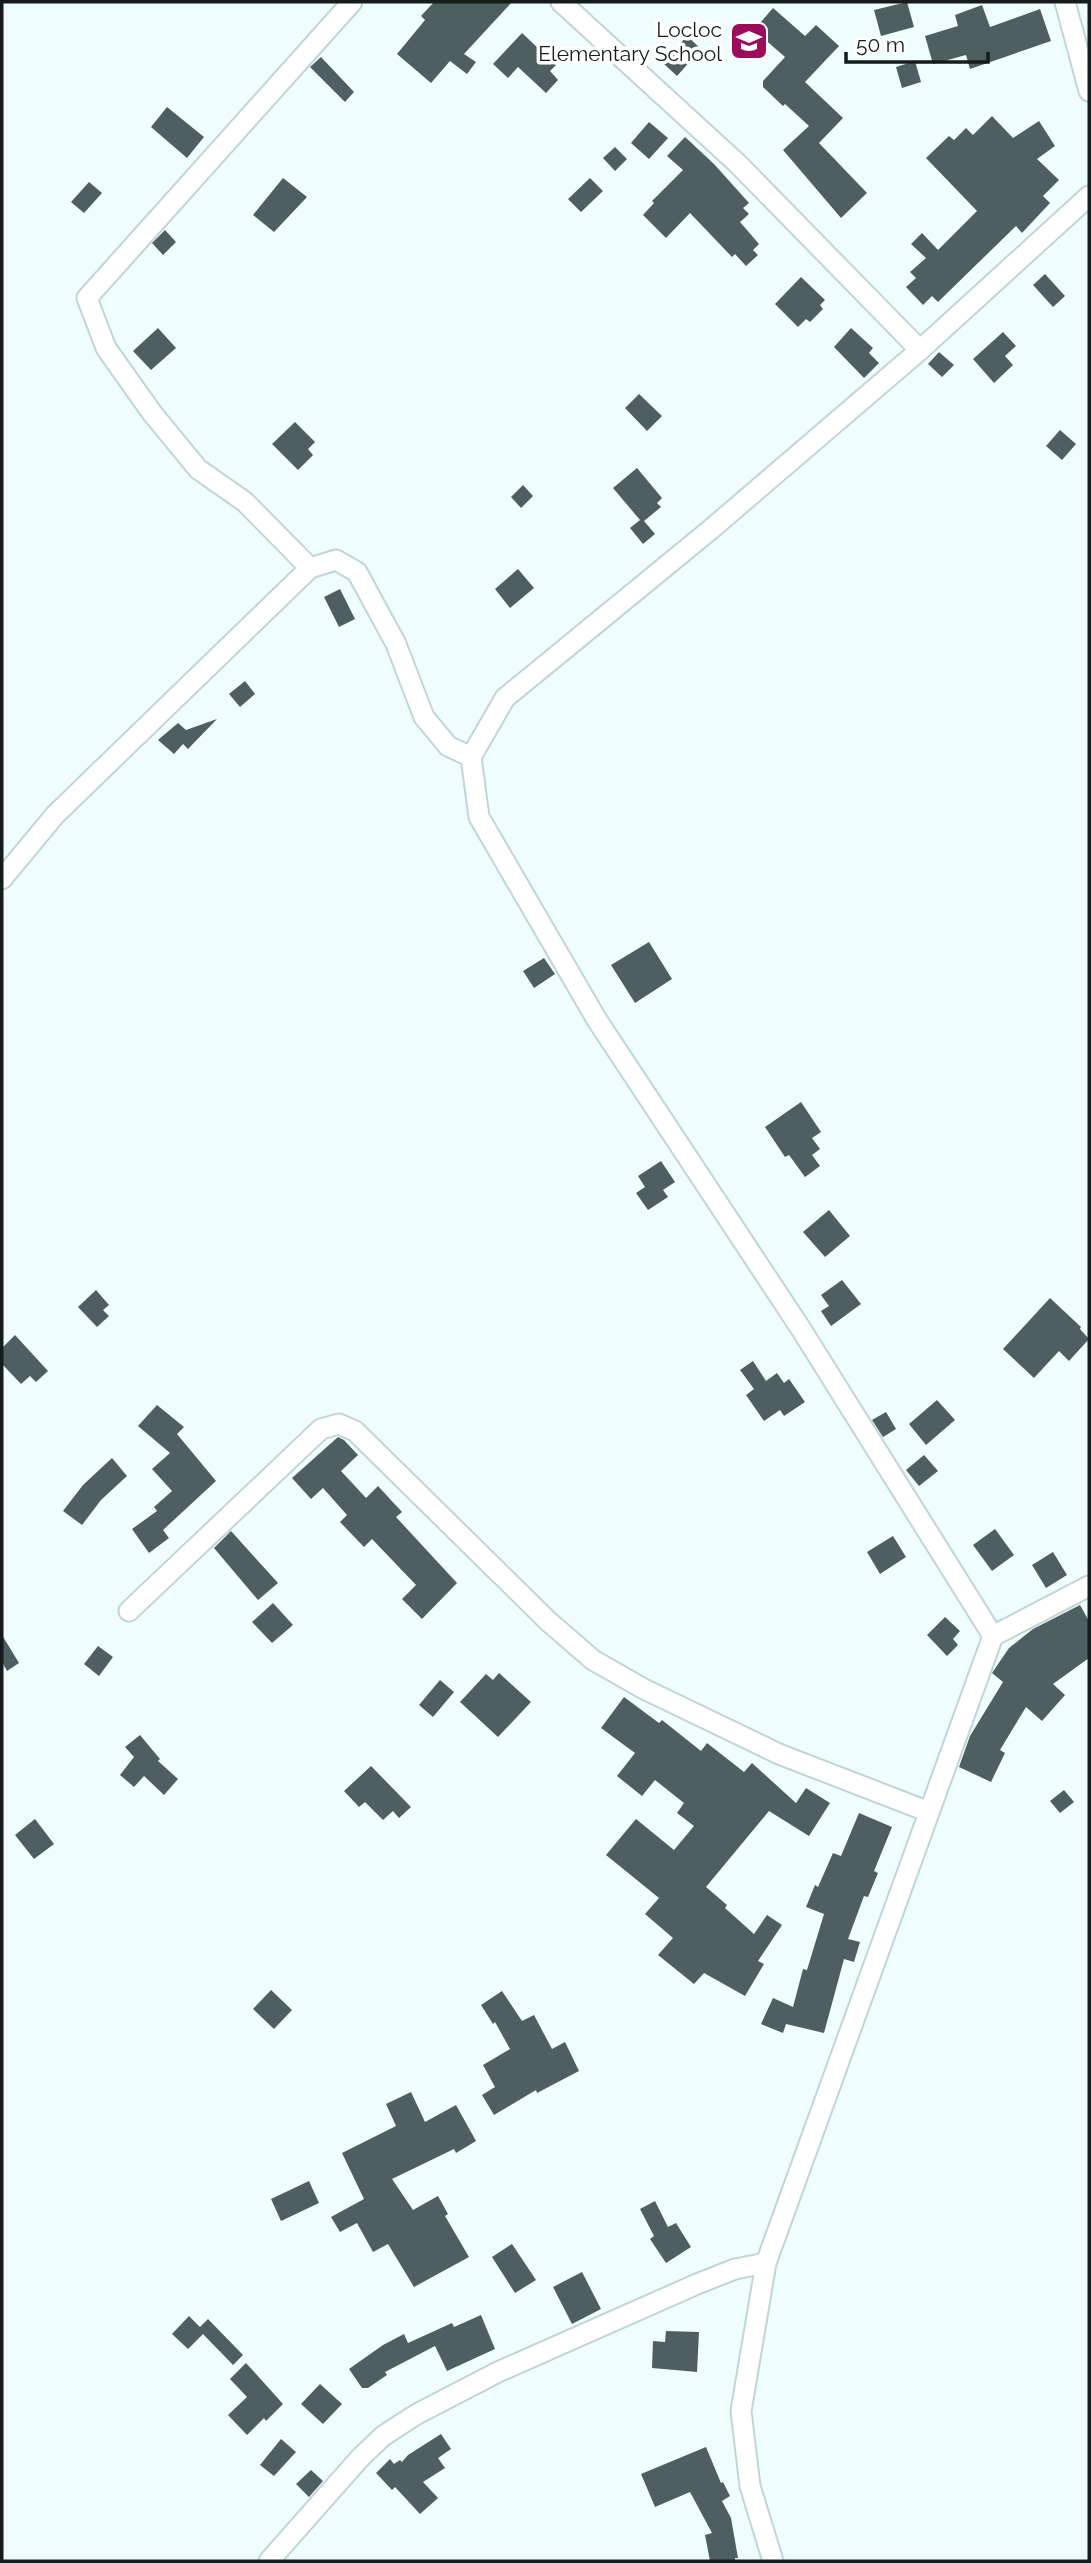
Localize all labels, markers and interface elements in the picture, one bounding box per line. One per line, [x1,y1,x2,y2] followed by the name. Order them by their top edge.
[538,17,722,66] place label: Locloc Elementary School
[728,20,770,62] school or university icon: Locloc Elementary School
[846,21,988,65] scale bar
[856,32,905,57] text: 50 m

